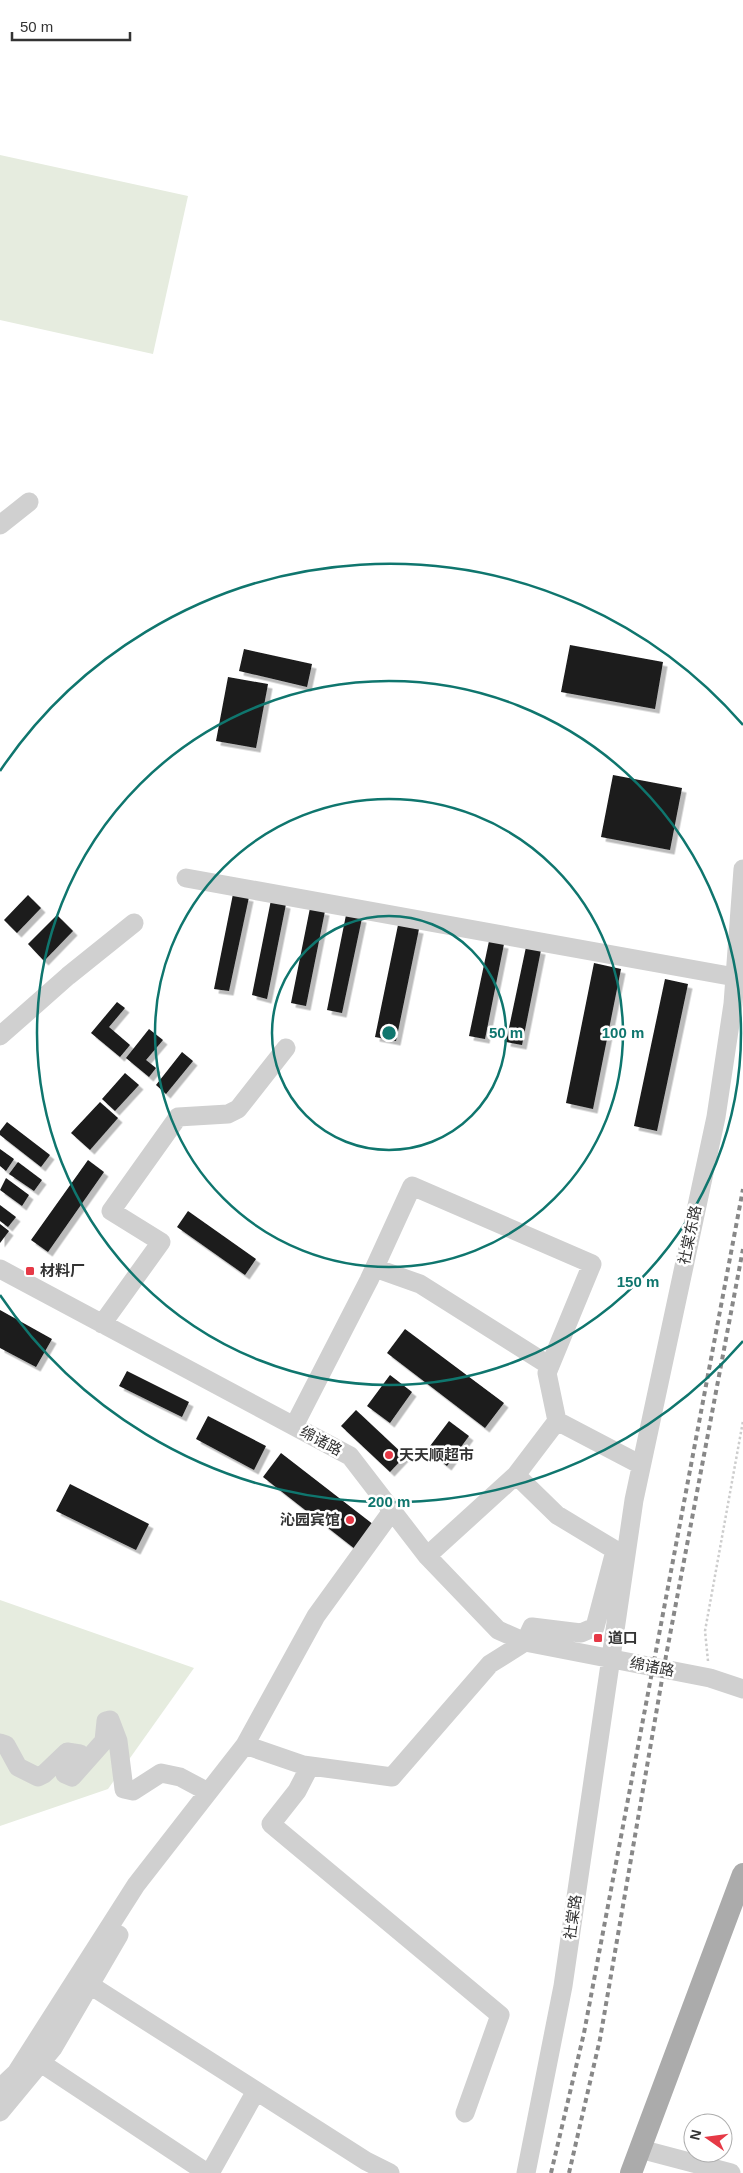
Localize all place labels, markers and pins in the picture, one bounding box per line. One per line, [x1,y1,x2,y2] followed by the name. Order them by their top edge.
[380,1024,398,1042] centre of rings
[40,1262,85,1279] place label: 材料厂
[24,1265,36,1277] marker: 材料厂
[399,1446,474,1463] place label: 天天顺超市
[383,1449,395,1461] marker: 天天顺超市
[280,1511,340,1528] place label: 沁园宾馆
[344,1514,356,1526] marker: 沁园宾馆
[608,1629,638,1646] place label: 道口
[592,1632,604,1644] marker: 道口

